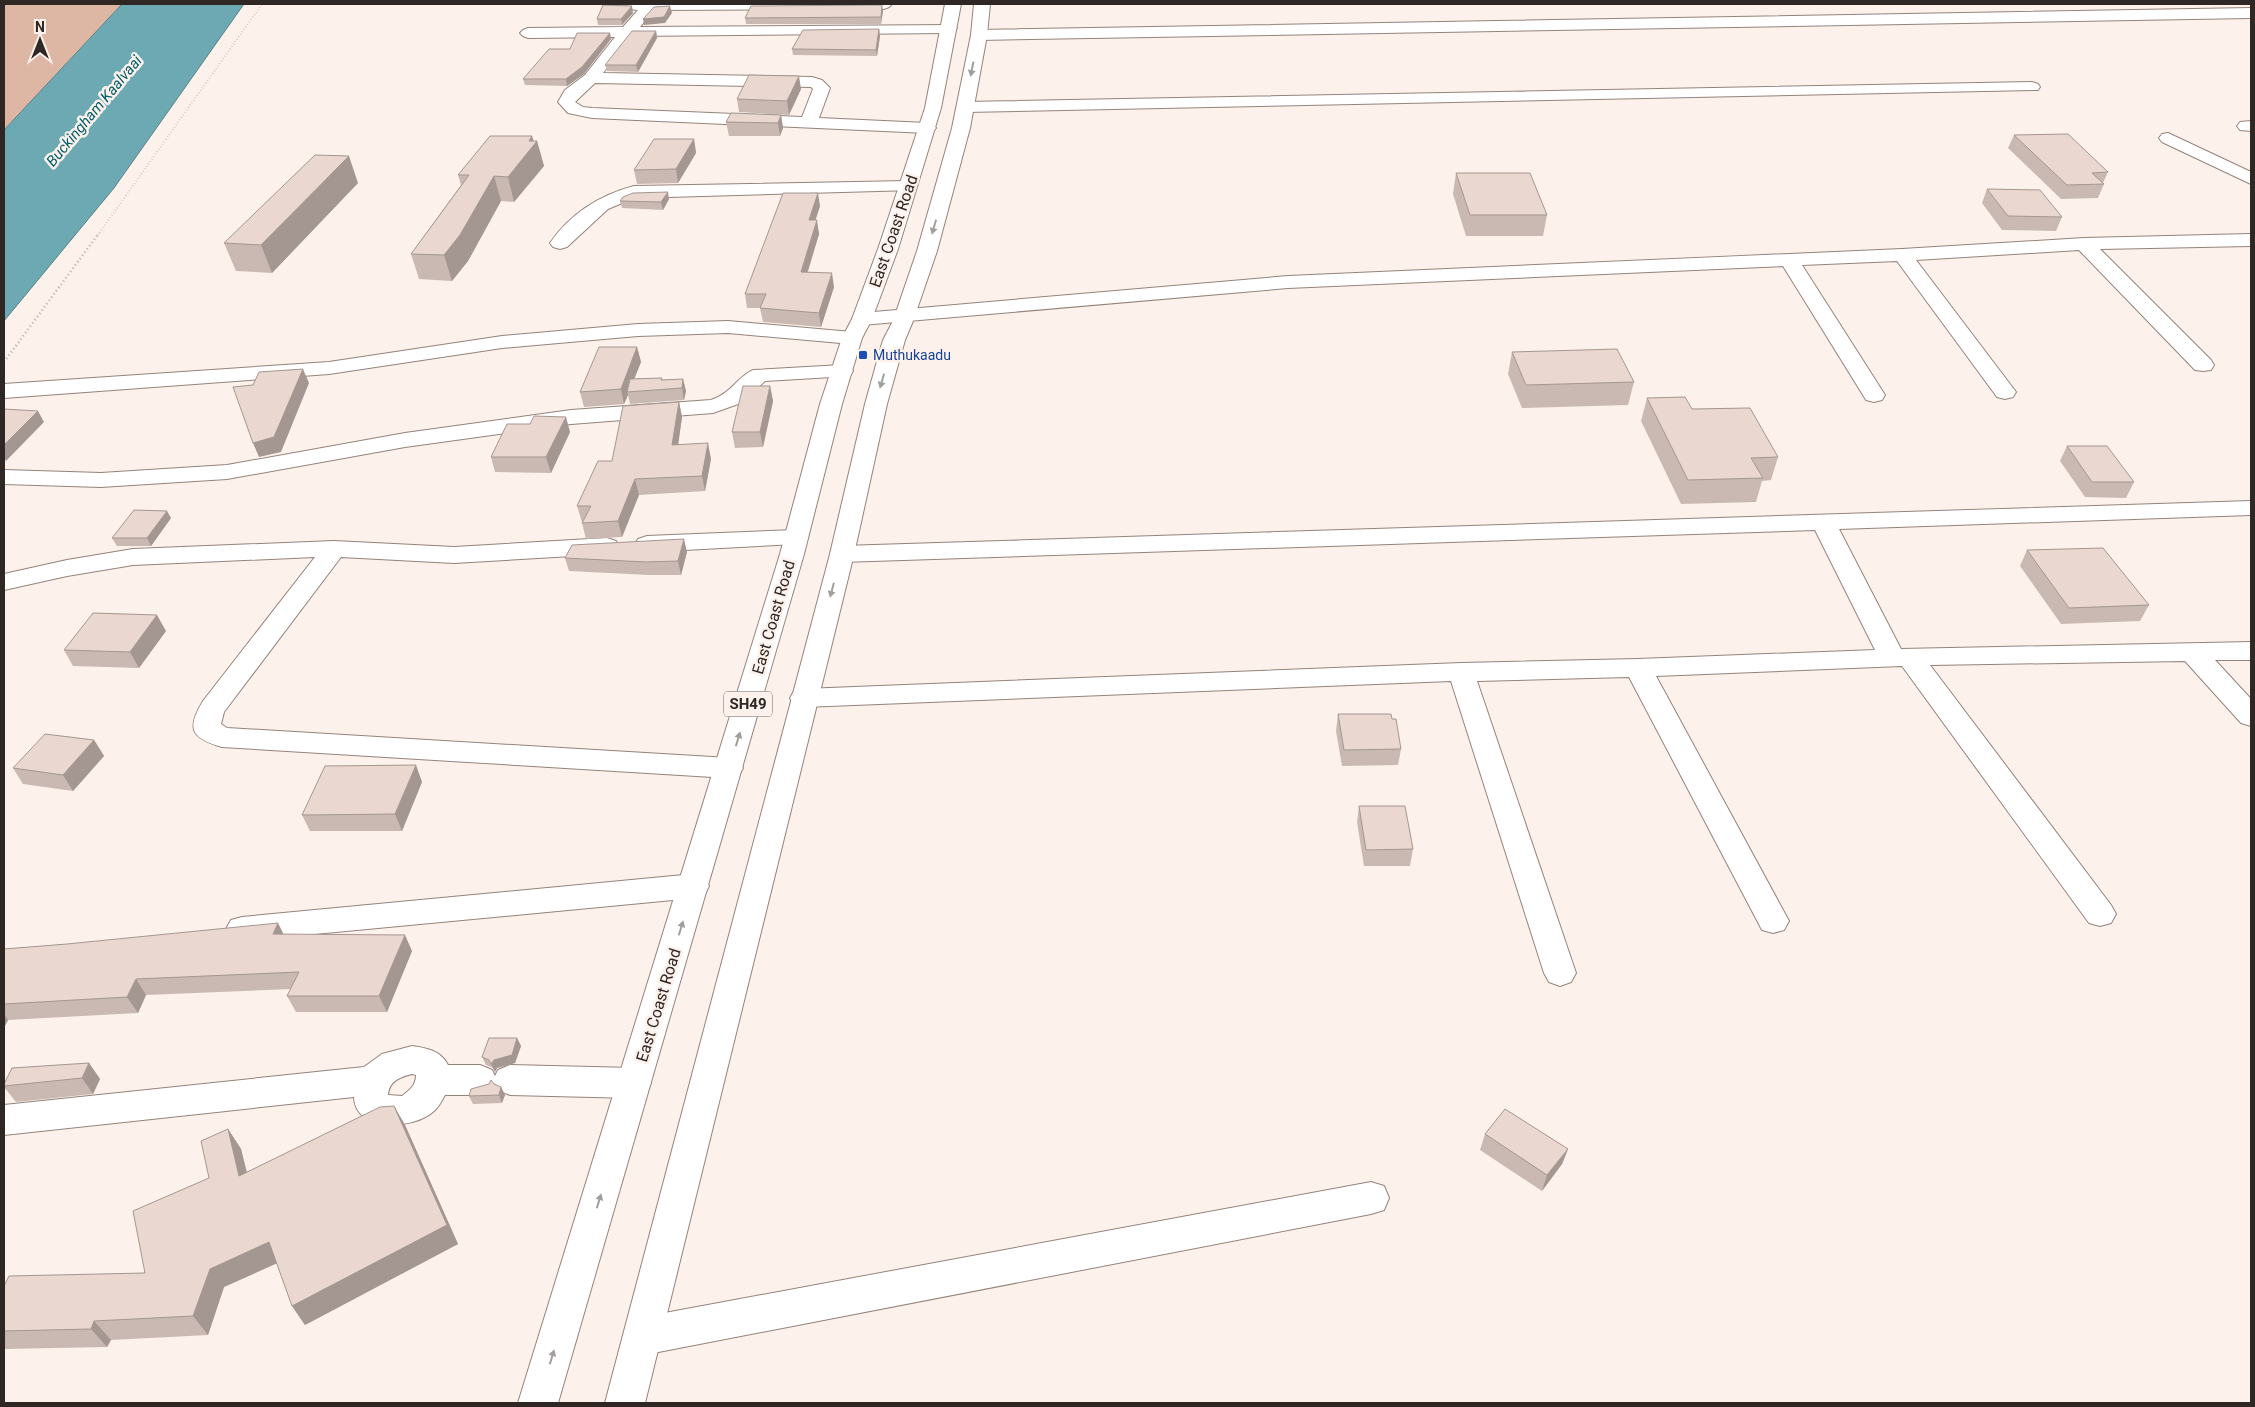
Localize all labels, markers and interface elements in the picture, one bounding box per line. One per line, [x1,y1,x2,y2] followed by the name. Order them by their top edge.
[15,15,65,65] north arrow
[35,19,45,35] text: N
[42,52,146,170] water label: Buckingham Kaalvaai
[968,62,976,78] one-way arrow
[865,172,922,290] street label: East Coast Road
[929,220,937,235] one-way arrow
[873,347,951,363] place label: Muthukaadu
[857,349,869,361] marker: Muthukaadu
[878,374,886,389] one-way arrow
[748,558,799,676] street label: East Coast Road
[828,583,836,598] one-way arrow
[724,692,772,716] road number: SH49
[734,731,742,746] one-way arrow
[677,920,685,935] one-way arrow
[632,946,685,1064] street label: East Coast Road
[595,1193,603,1208] one-way arrow
[549,1349,557,1364] one-way arrow

